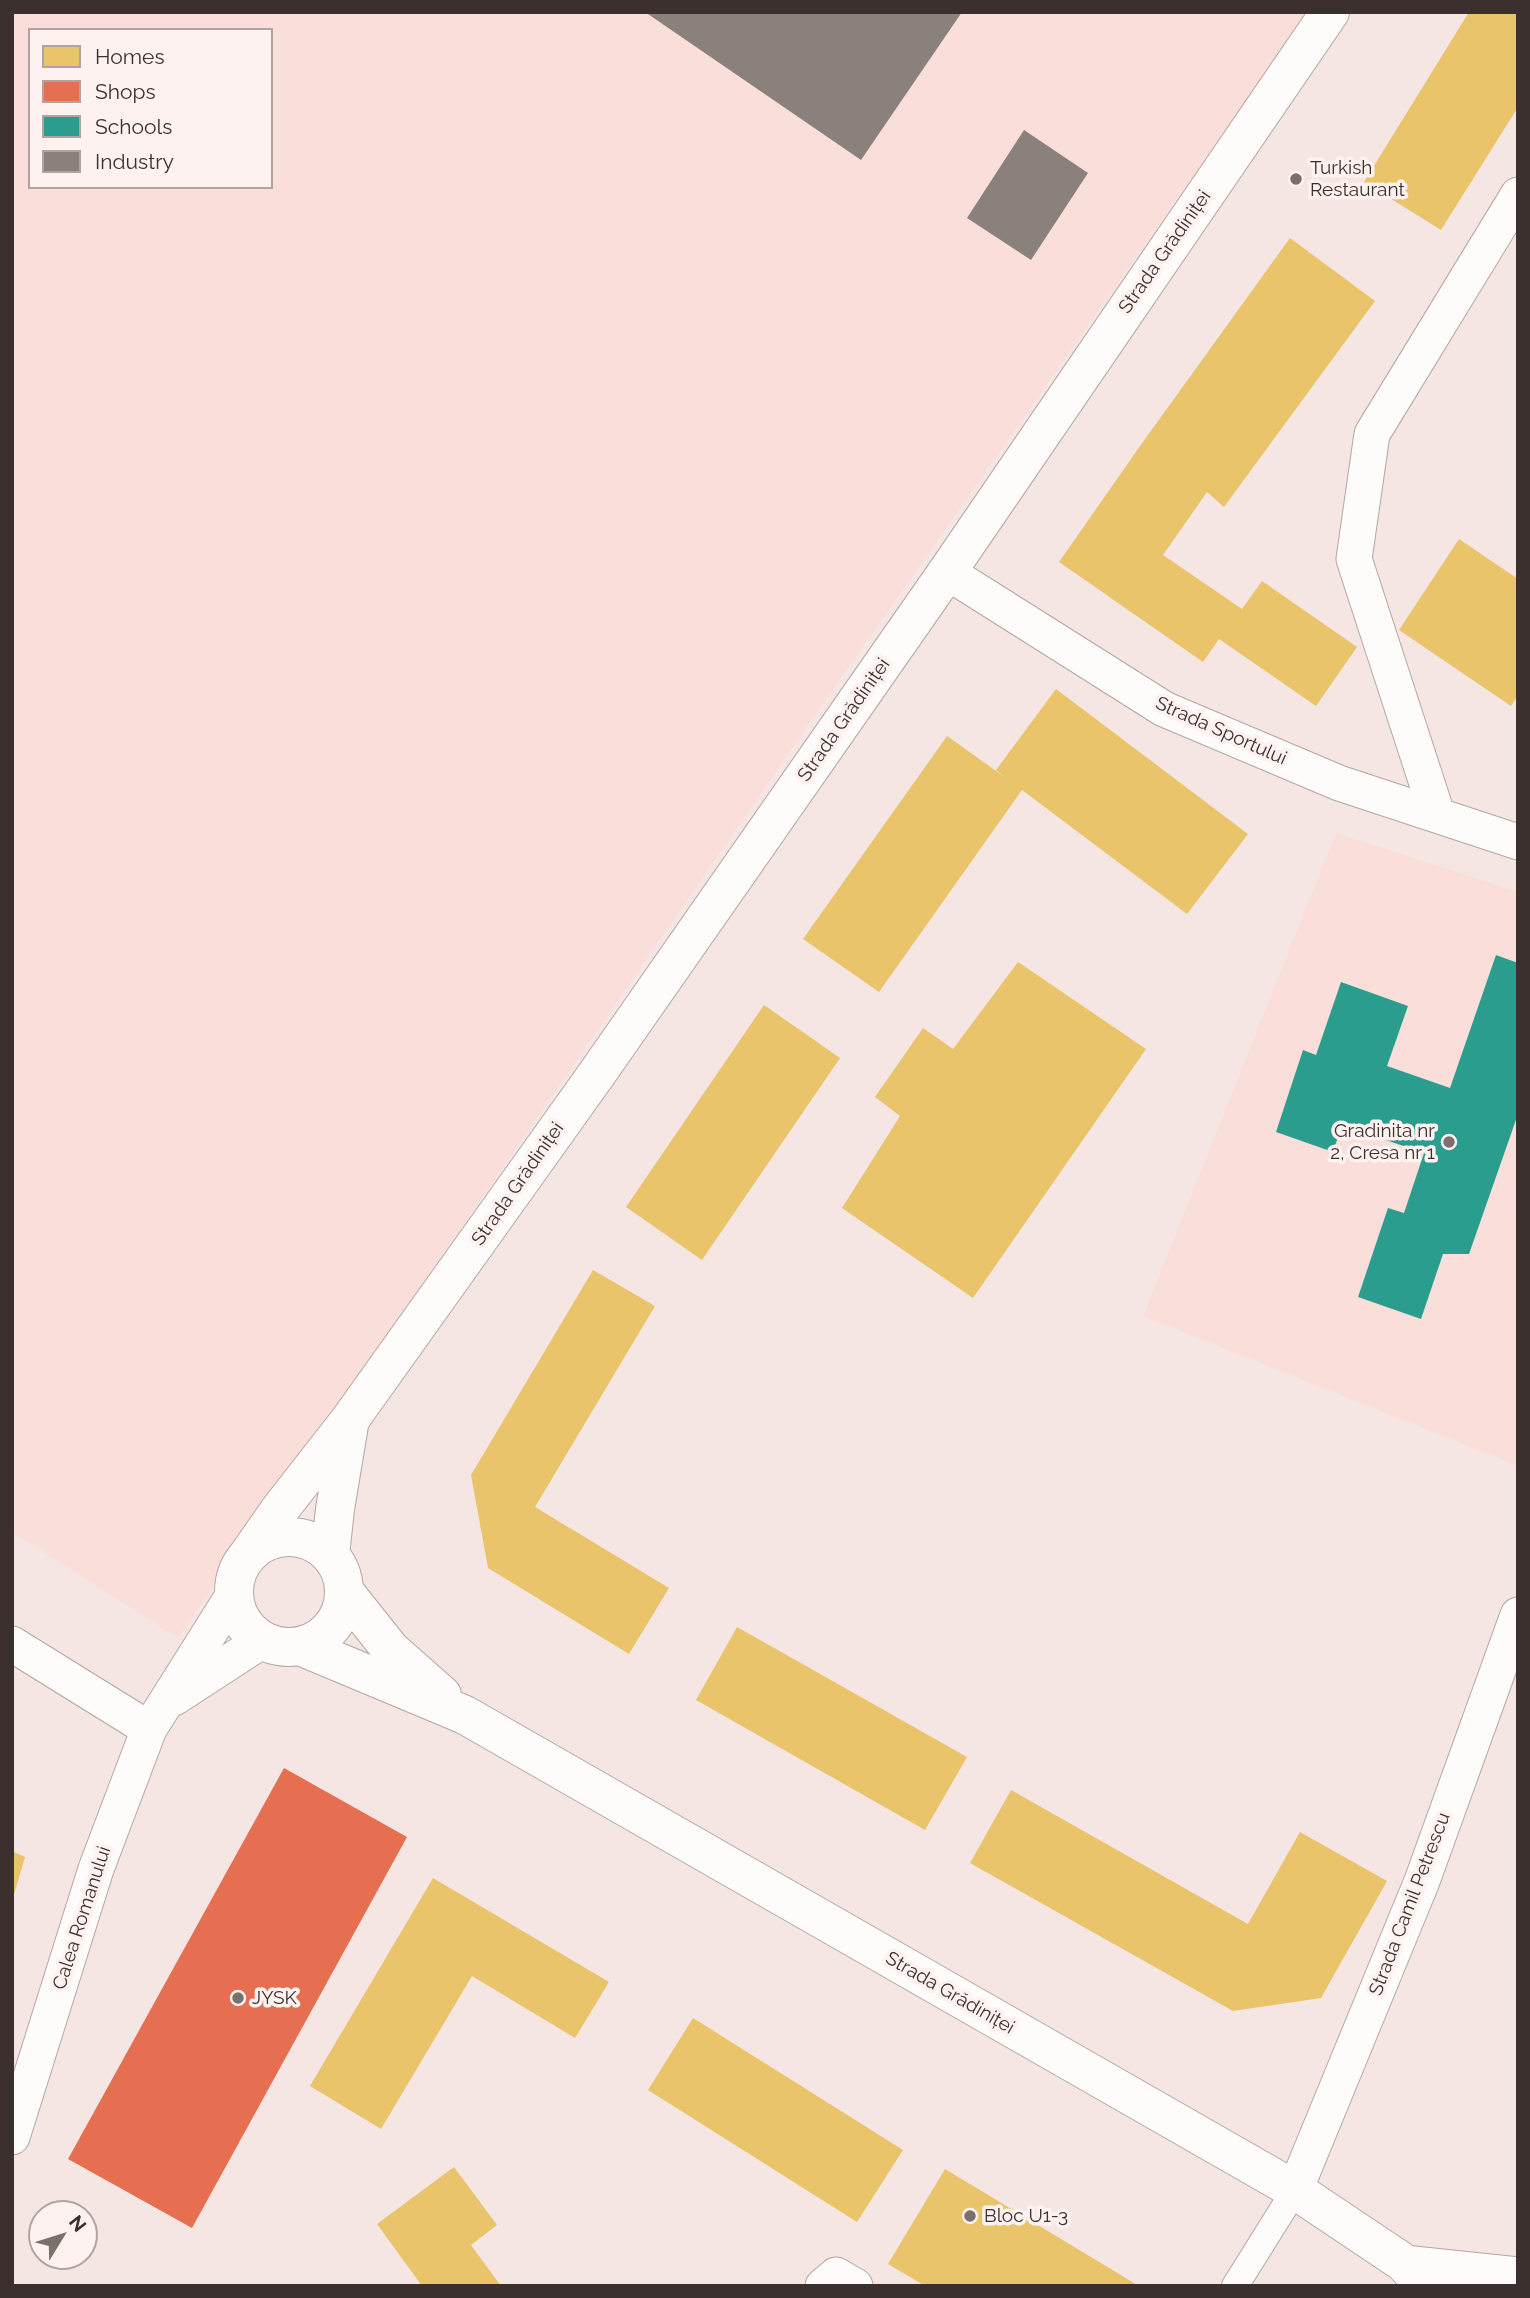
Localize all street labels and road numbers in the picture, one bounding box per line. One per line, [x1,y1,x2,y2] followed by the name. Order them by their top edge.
[1114,186,1216,318] street label: Strada Grădiniței
[793,654,895,786] street label: Strada Grădiniței
[1152,692,1290,770] street label: Strada Sportului
[467,1118,569,1250] street label: Strada Grădiniței
[1365,1809,1455,1999] street label: Strada Camil Petrescu
[48,1844,116,1992] street label: Calea Romanului
[882,1947,1018,2039] street label: Strada Grădiniței

